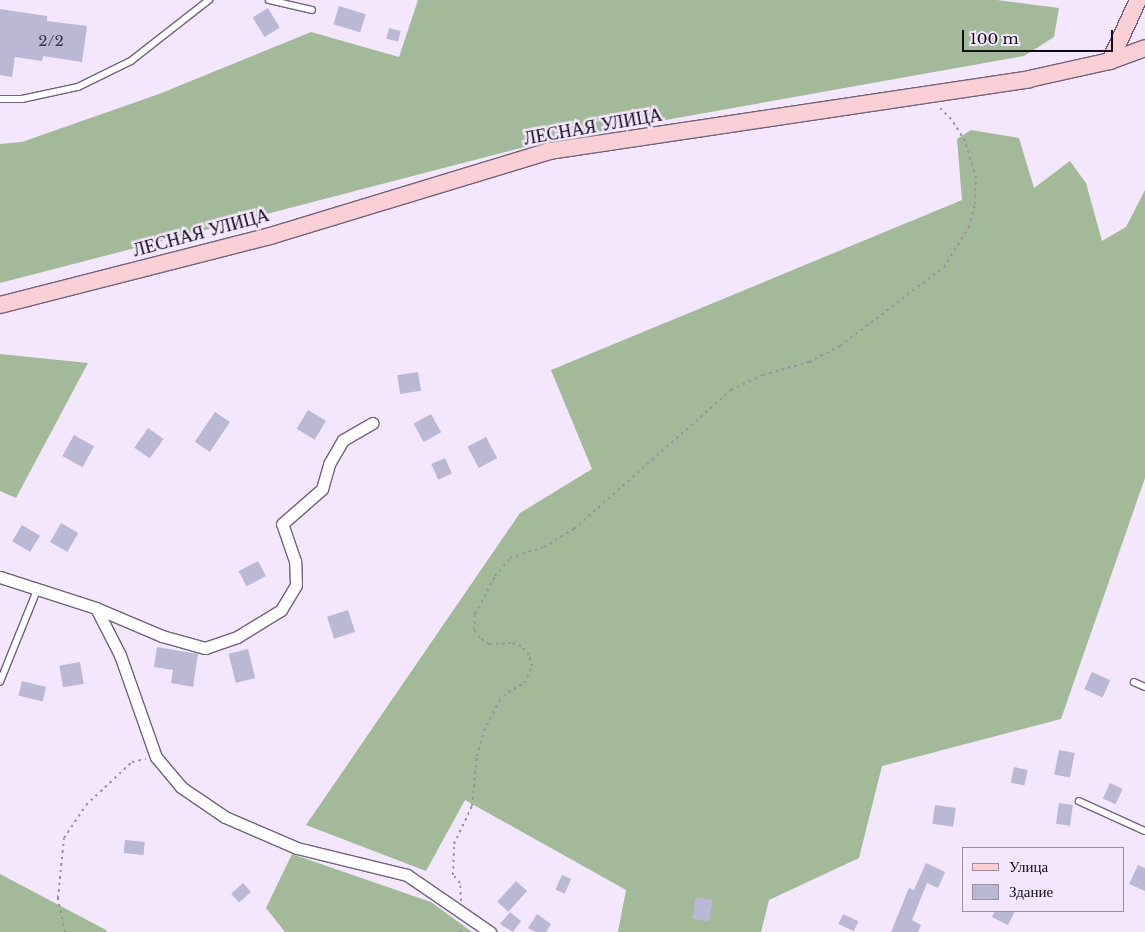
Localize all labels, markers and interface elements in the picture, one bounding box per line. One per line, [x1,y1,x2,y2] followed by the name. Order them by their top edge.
[965,20,1116,52] scale bar
[970,29,1019,48] text: 100 m
[38,32,64,50] house number: 2/2
[522,104,664,150] street label: ЛЕСНАЯ УЛИЦА
[130,204,272,262] street label: ЛЕСНАЯ УЛИЦА
[962,847,1125,912] legend
[1009,857,1048,876] text: Улица
[1009,882,1053,901] text: Здание

